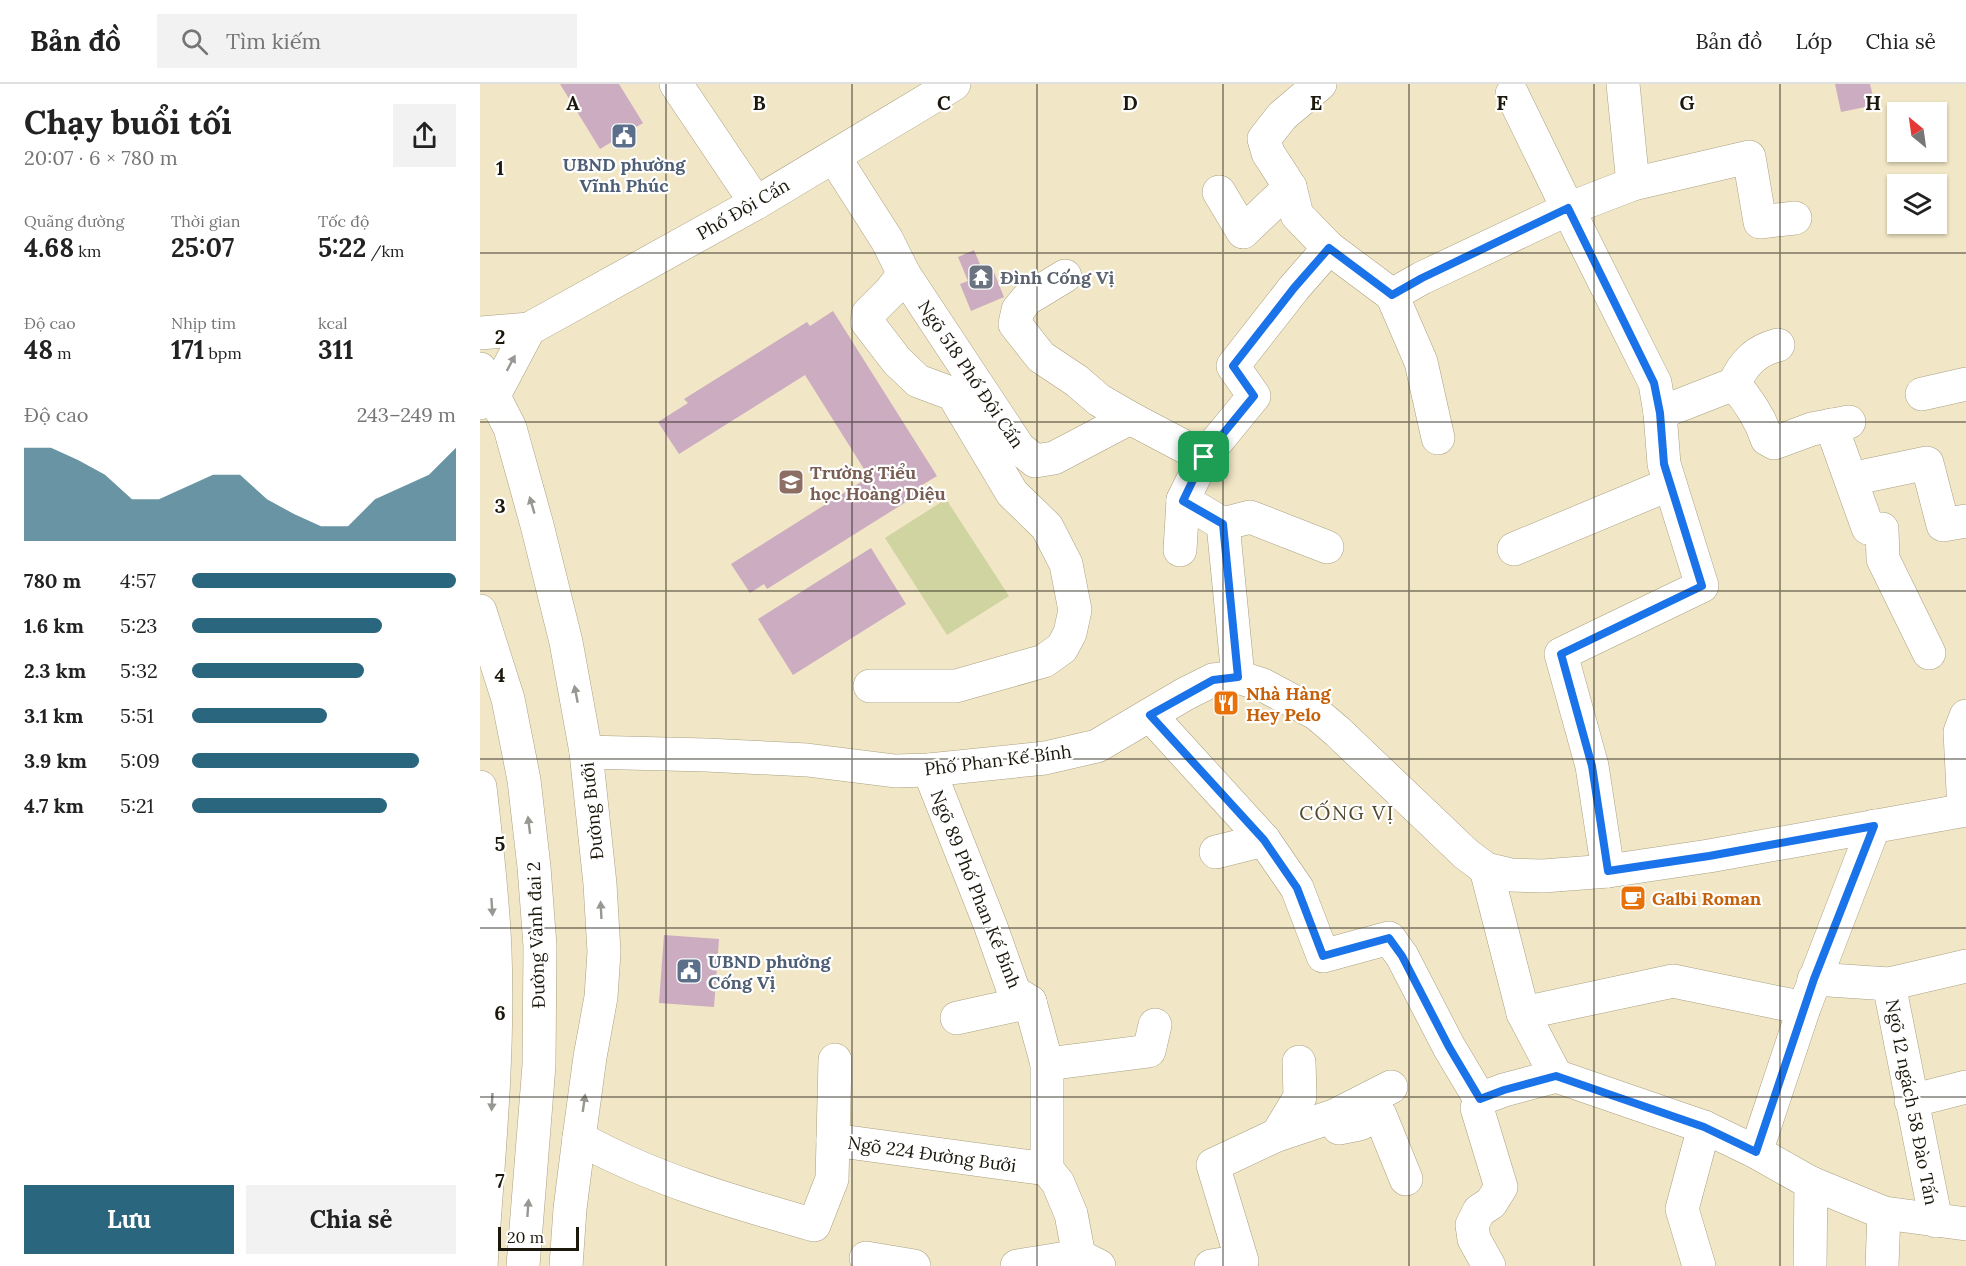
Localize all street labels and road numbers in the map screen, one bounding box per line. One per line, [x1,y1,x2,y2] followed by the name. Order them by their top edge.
[692,173,794,245] street label: Phố Đội Cấn
[913,296,1029,452] street label: Ngõ 518 Phố Đội Cấn
[923,740,1073,780] street label: Phố Phan Kế Bính
[575,761,609,861] street label: Đường Bưởi
[926,786,1026,992] street label: Ngõ 89 Phố Phan Kế Bính
[522,861,550,1009] street label: Đường Vành đai 2
[1881,997,1943,1207] street label: Ngõ 12 ngách 58 Đào Tấn
[846,1131,1018,1177] street label: Ngõ 224 Đường Bưởi

